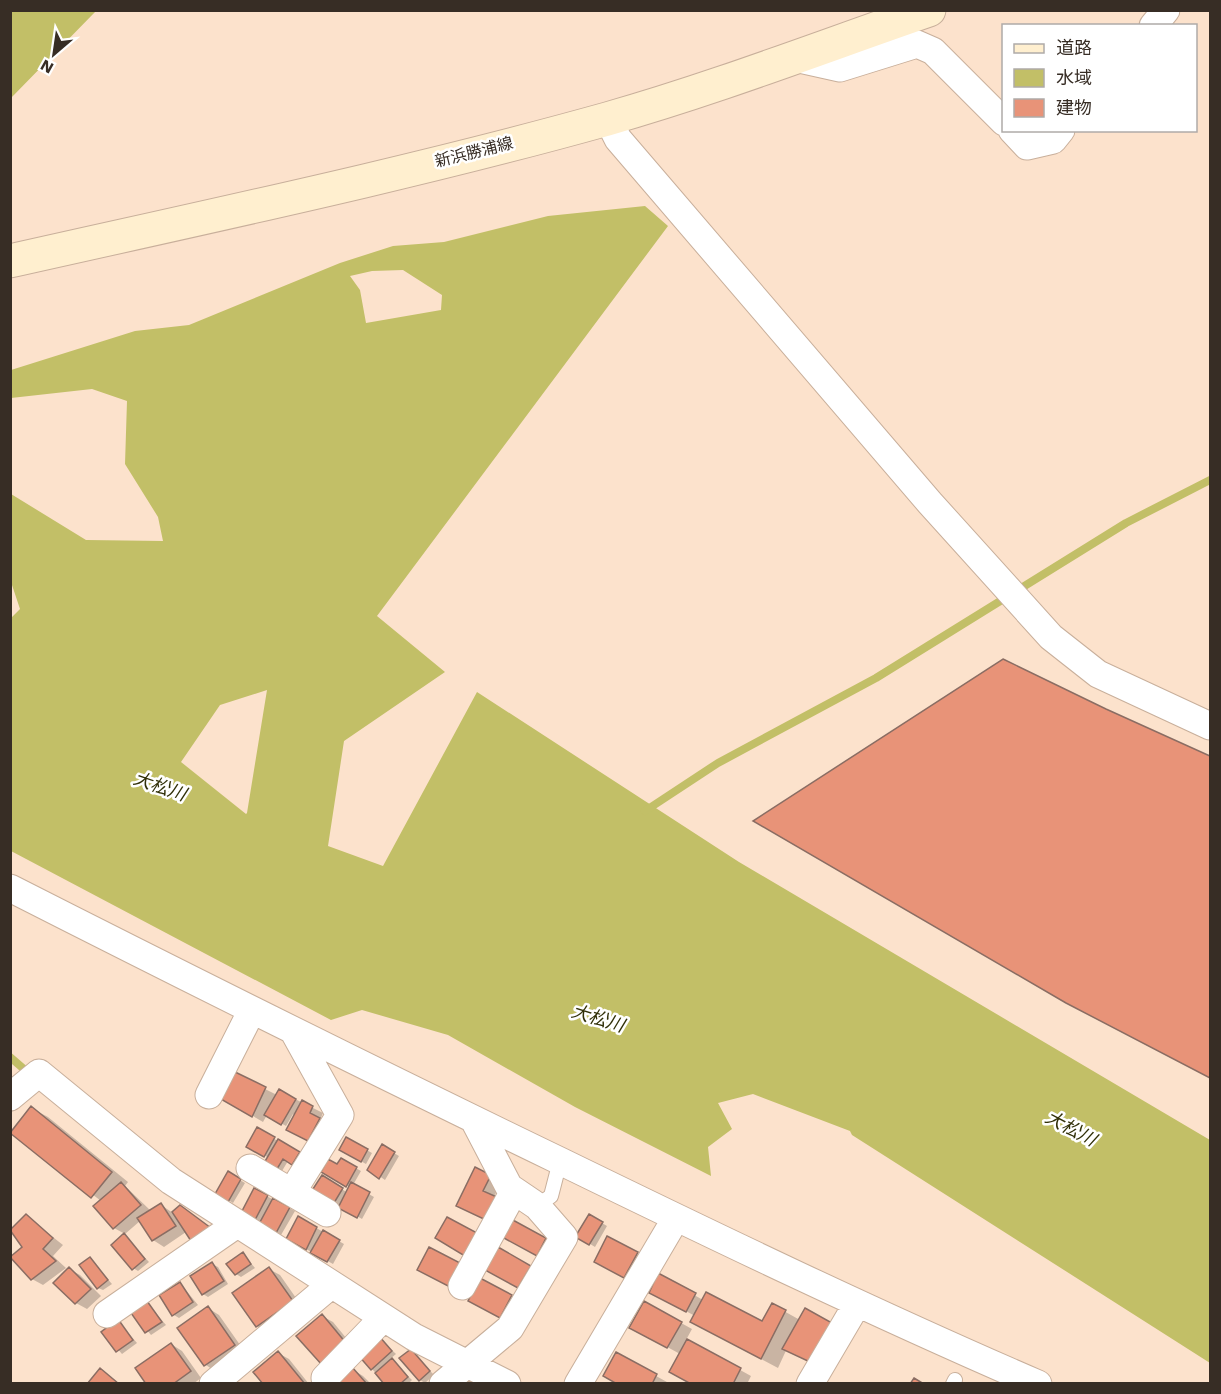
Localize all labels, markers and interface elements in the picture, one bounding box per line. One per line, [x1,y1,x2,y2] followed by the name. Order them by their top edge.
[24,24,84,84] north arrow
[1002,24,1197,132] legend
[1056,37,1092,58] text: 道路
[37,55,57,78] text: N
[1056,67,1092,88] text: 水域
[1056,97,1092,118] text: 建物
[433,133,515,171] street label: 新浜勝浦線
[131,767,191,805] water label: 大松川
[569,1000,629,1037] water label: 大松川
[1042,1106,1102,1151] water label: 大松川

